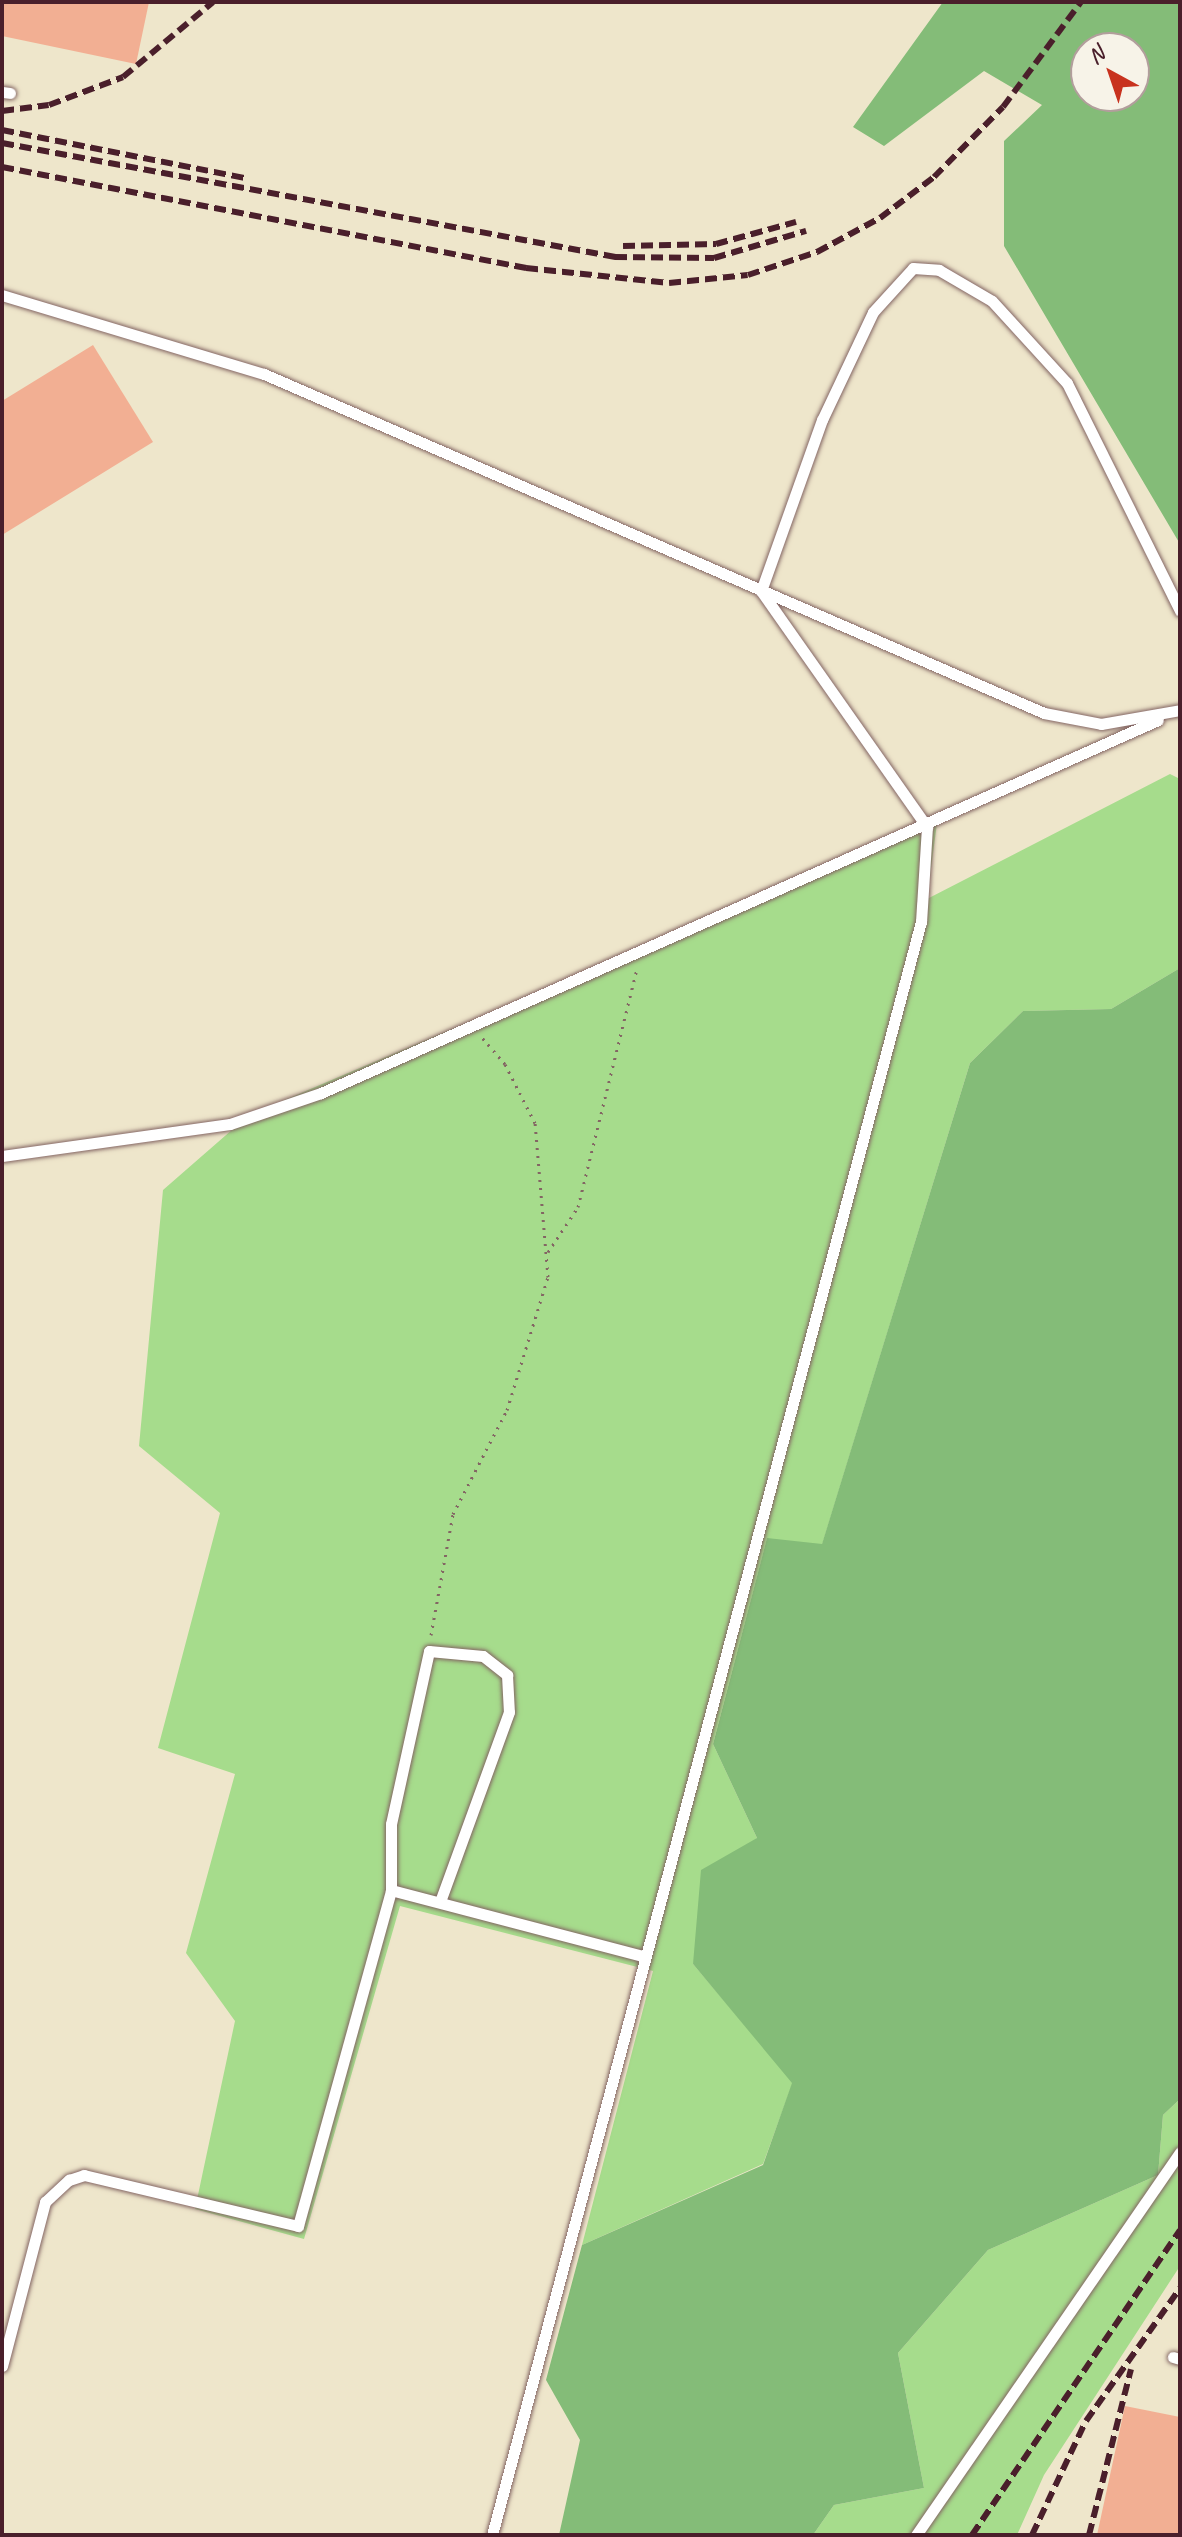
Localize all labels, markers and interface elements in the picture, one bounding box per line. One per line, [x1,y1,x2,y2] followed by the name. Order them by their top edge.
[1070,32,1150,112] north arrow
[1082,40,1110,70] text: N

